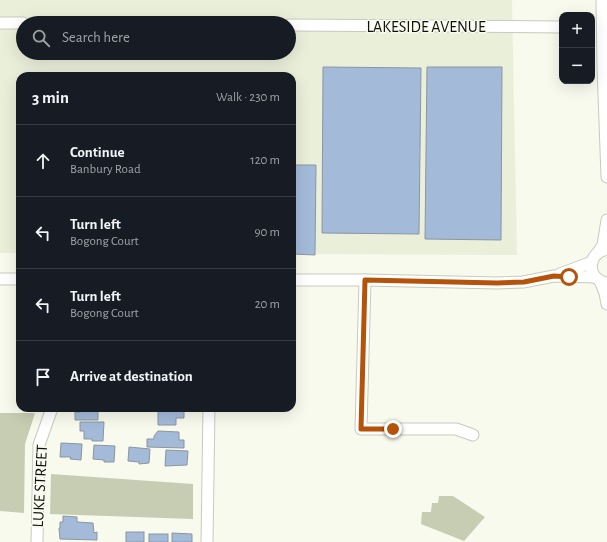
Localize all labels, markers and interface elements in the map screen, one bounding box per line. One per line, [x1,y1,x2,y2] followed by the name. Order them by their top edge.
[559,12,595,84] map controls
[559,12,595,48] button: +
[16,16,296,60] search box
[366,19,486,35] street label: LAKESIDE AVENUE
[30,27,52,49] icon: search
[62,30,130,45] text: Search here
[559,48,595,84] button: −
[32,89,69,106] text: 3 min
[216,91,280,104] text: Walk · 230 m
[70,145,125,160] text: Continue
[32,150,54,172] icon: ahead
[250,154,280,167] text: 120 m
[70,163,141,176] text: Banbury Road
[70,217,121,232] text: Turn left
[32,222,54,244] icon: left
[254,226,280,239] text: 90 m
[70,235,139,248] text: Bogong Court
[560,268,578,286] route start
[70,289,121,304] text: Turn left
[32,294,54,316] icon: left
[255,298,280,311] text: 20 m
[70,307,139,320] text: Bogong Court
[32,366,54,388] icon: arrive
[70,369,193,384] text: Arrive at destination
[384,420,402,438] route end
[30,444,50,528] street label: LUKE STREET

